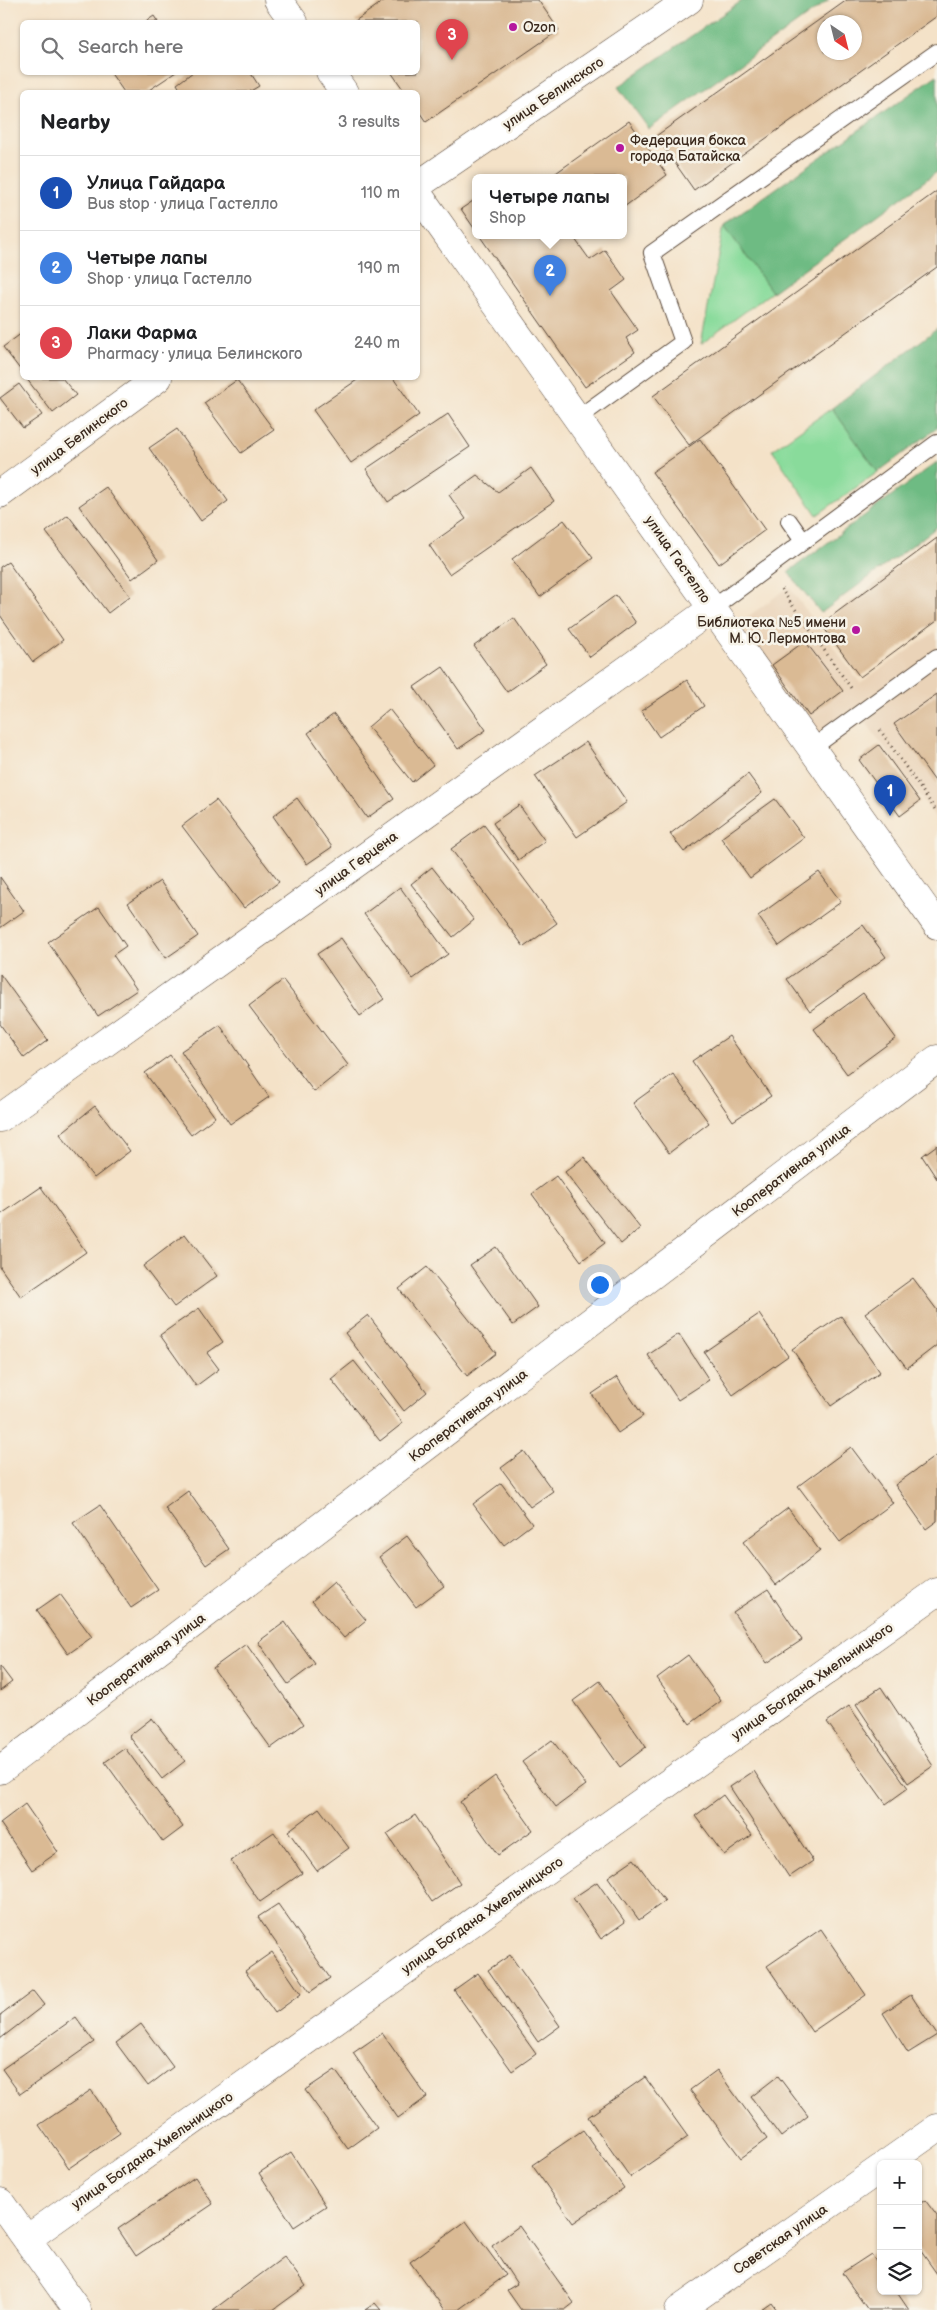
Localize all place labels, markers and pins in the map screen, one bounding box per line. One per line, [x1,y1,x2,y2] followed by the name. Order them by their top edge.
[436,19,468,60] pin: 3
[523,19,556,36] place label: Ozon
[507,21,519,33] marker: Ozon
[630,132,747,165] place label: Федерация бокса города Батайска
[614,142,626,154] marker: Федерация бокса города Батайска
[534,255,566,296] pin: 2
[697,614,847,647] place label: Библиотека №5 имени М. Ю. Лермонтова
[850,624,862,636] marker: Библиотека №5 имени М. Ю. Лермонтова
[874,775,906,816] pin: 1

